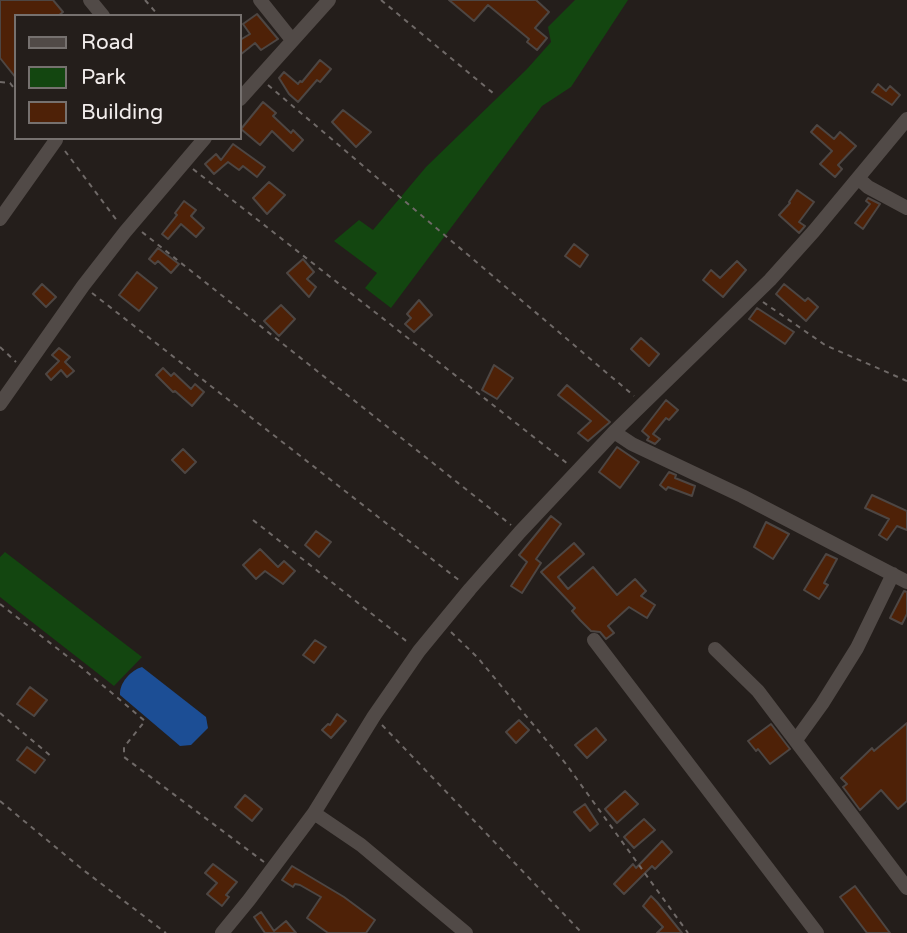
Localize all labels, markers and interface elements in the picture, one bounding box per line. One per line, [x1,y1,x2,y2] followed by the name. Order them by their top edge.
[14,14,242,140] legend
[81,30,134,55] text: Road
[81,65,126,90] text: Park
[81,100,163,125] text: Building

